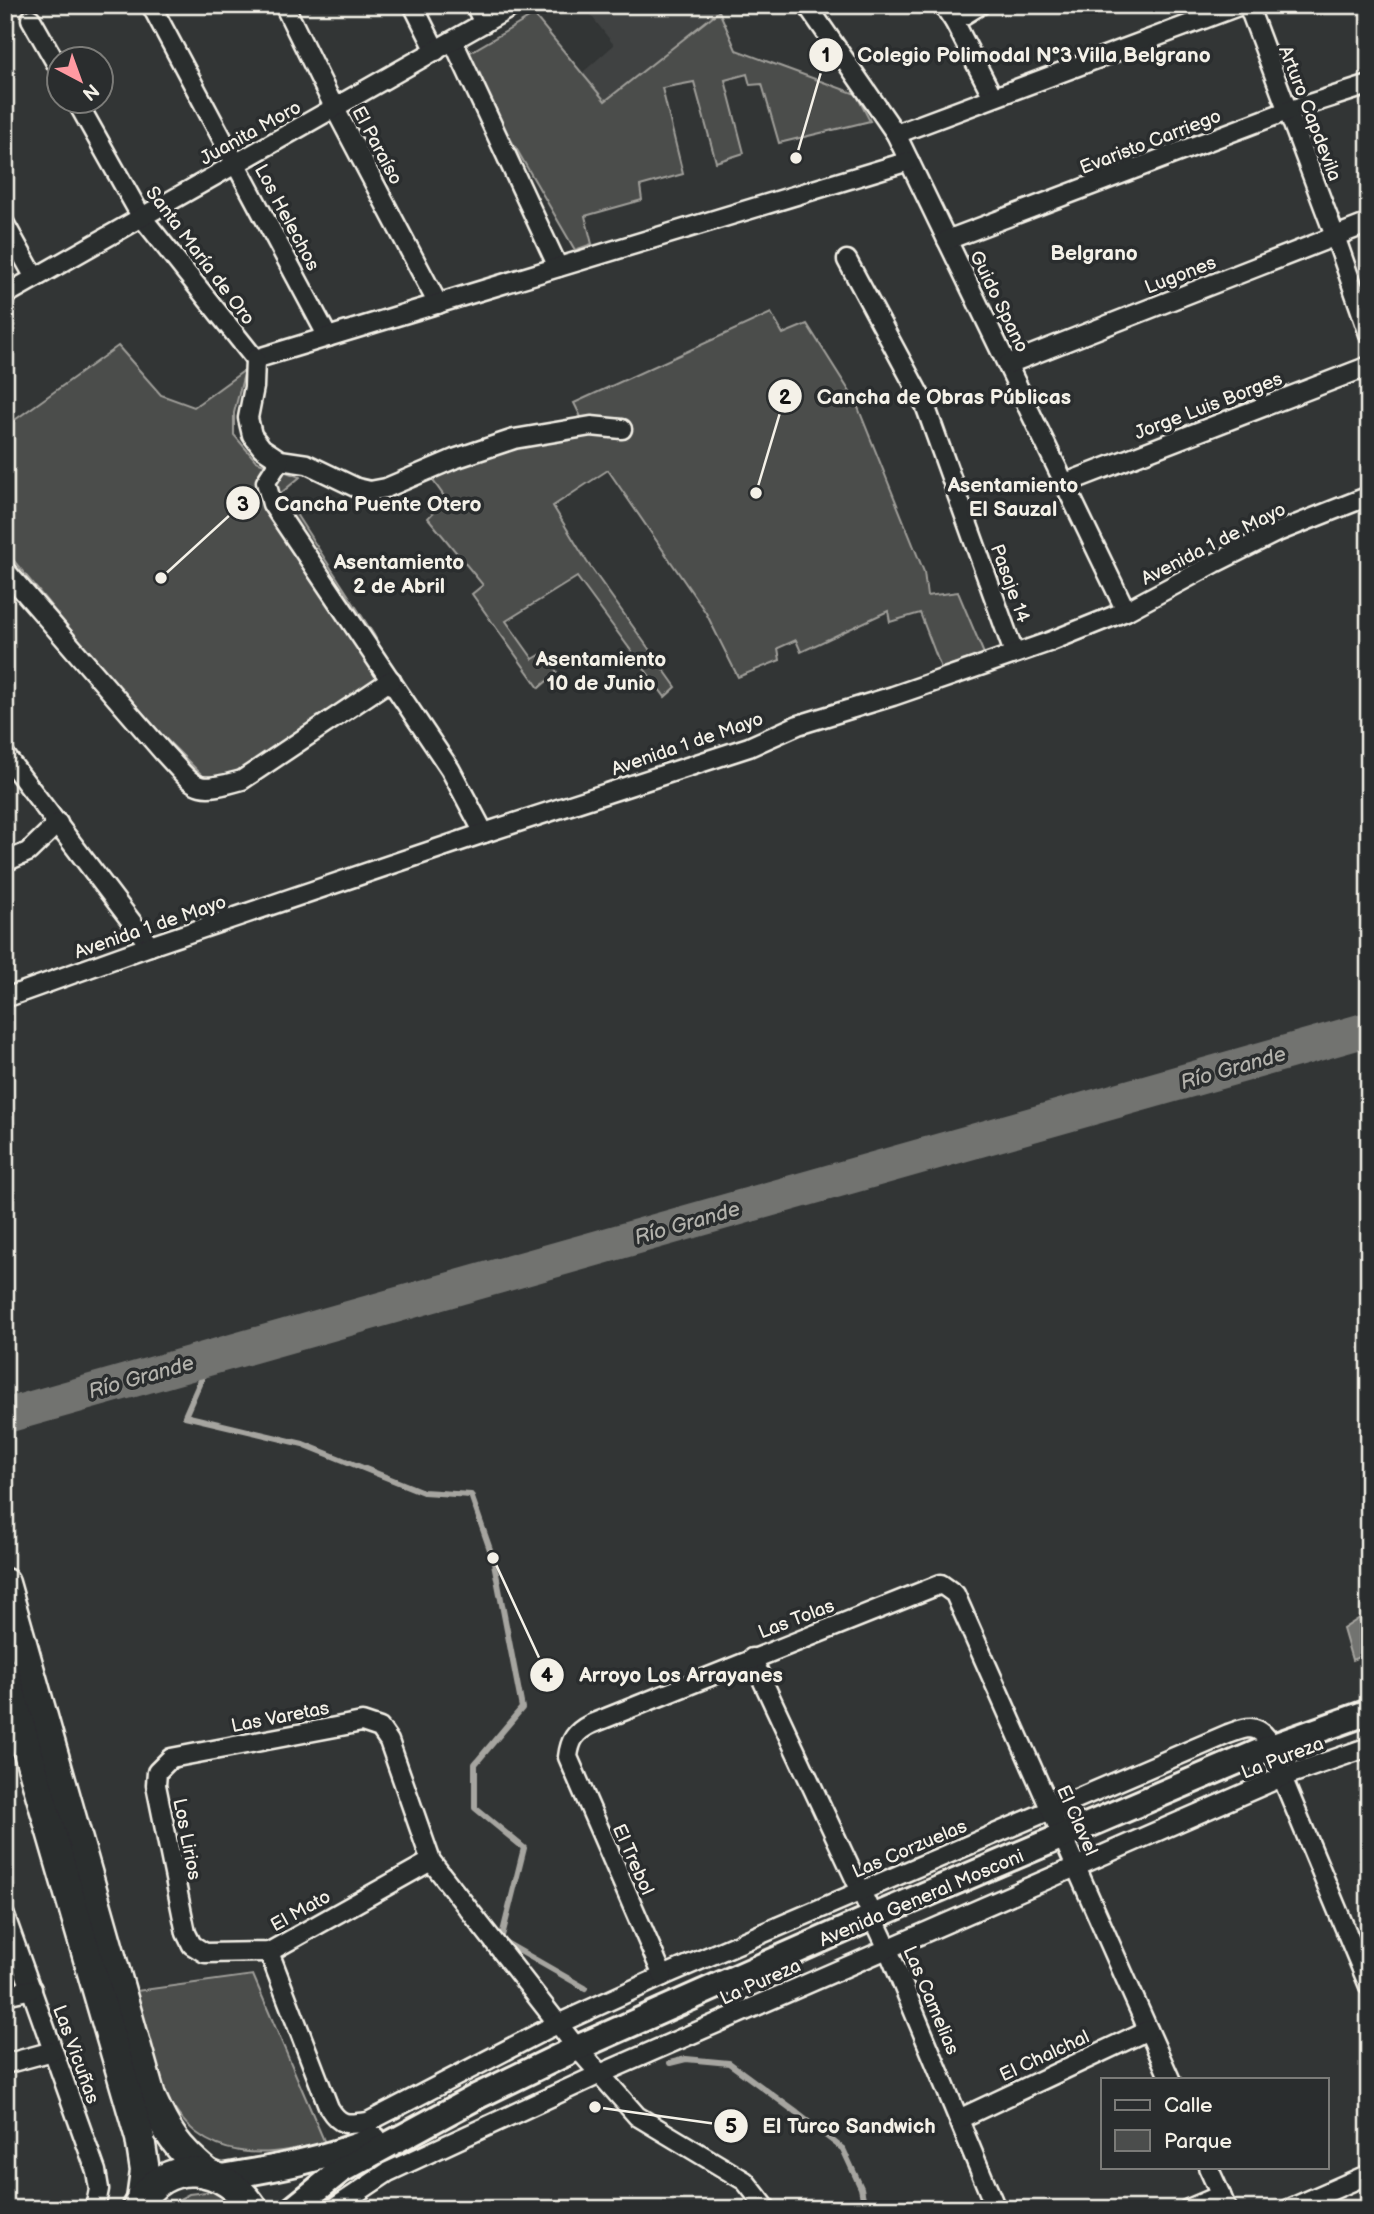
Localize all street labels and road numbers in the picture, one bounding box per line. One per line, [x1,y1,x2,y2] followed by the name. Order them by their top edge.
[1273,43,1346,184] street label: Arturo Capdevila
[196,96,305,171] street label: Juanita Moro
[346,102,407,189] street label: El Paraíso
[1077,105,1224,180] street label: Evaristo Carriego
[249,161,324,275] street label: Los Helechos
[140,182,259,330] street label: Santa María de Oro
[964,247,1033,356] street label: Guido Spano
[1142,251,1220,300] street label: Lugones
[1131,368,1286,445] street label: Jorge Luis Borges
[1138,498,1290,591] street label: Avenida 1 de Mayo
[985,541,1035,626] street label: Pasaje 14
[609,708,766,781] street label: Avenida 1 de Mayo
[72,891,229,964] street label: Avenida 1 de Mayo
[755,1594,838,1644] street label: Las Tolas
[229,1697,331,1738] street label: Las Varetas
[1238,1732,1327,1785] street label: La Pureza
[1051,1782,1102,1859] street label: El Clavel
[167,1797,206,1882] street label: Los Lirios
[849,1815,970,1884] street label: Las Corzuelas
[607,1821,658,1899] street label: El Trebol
[816,1845,1027,1952] street label: Avenida General Mosconi
[267,1885,335,1937] street label: El Mato
[897,1943,964,2058] street label: Las Camelias
[717,1954,805,2010] street label: La Pureza
[47,2002,104,2107] street label: Las Vicuñas
[996,2026,1093,2087] street label: El Chalchal

